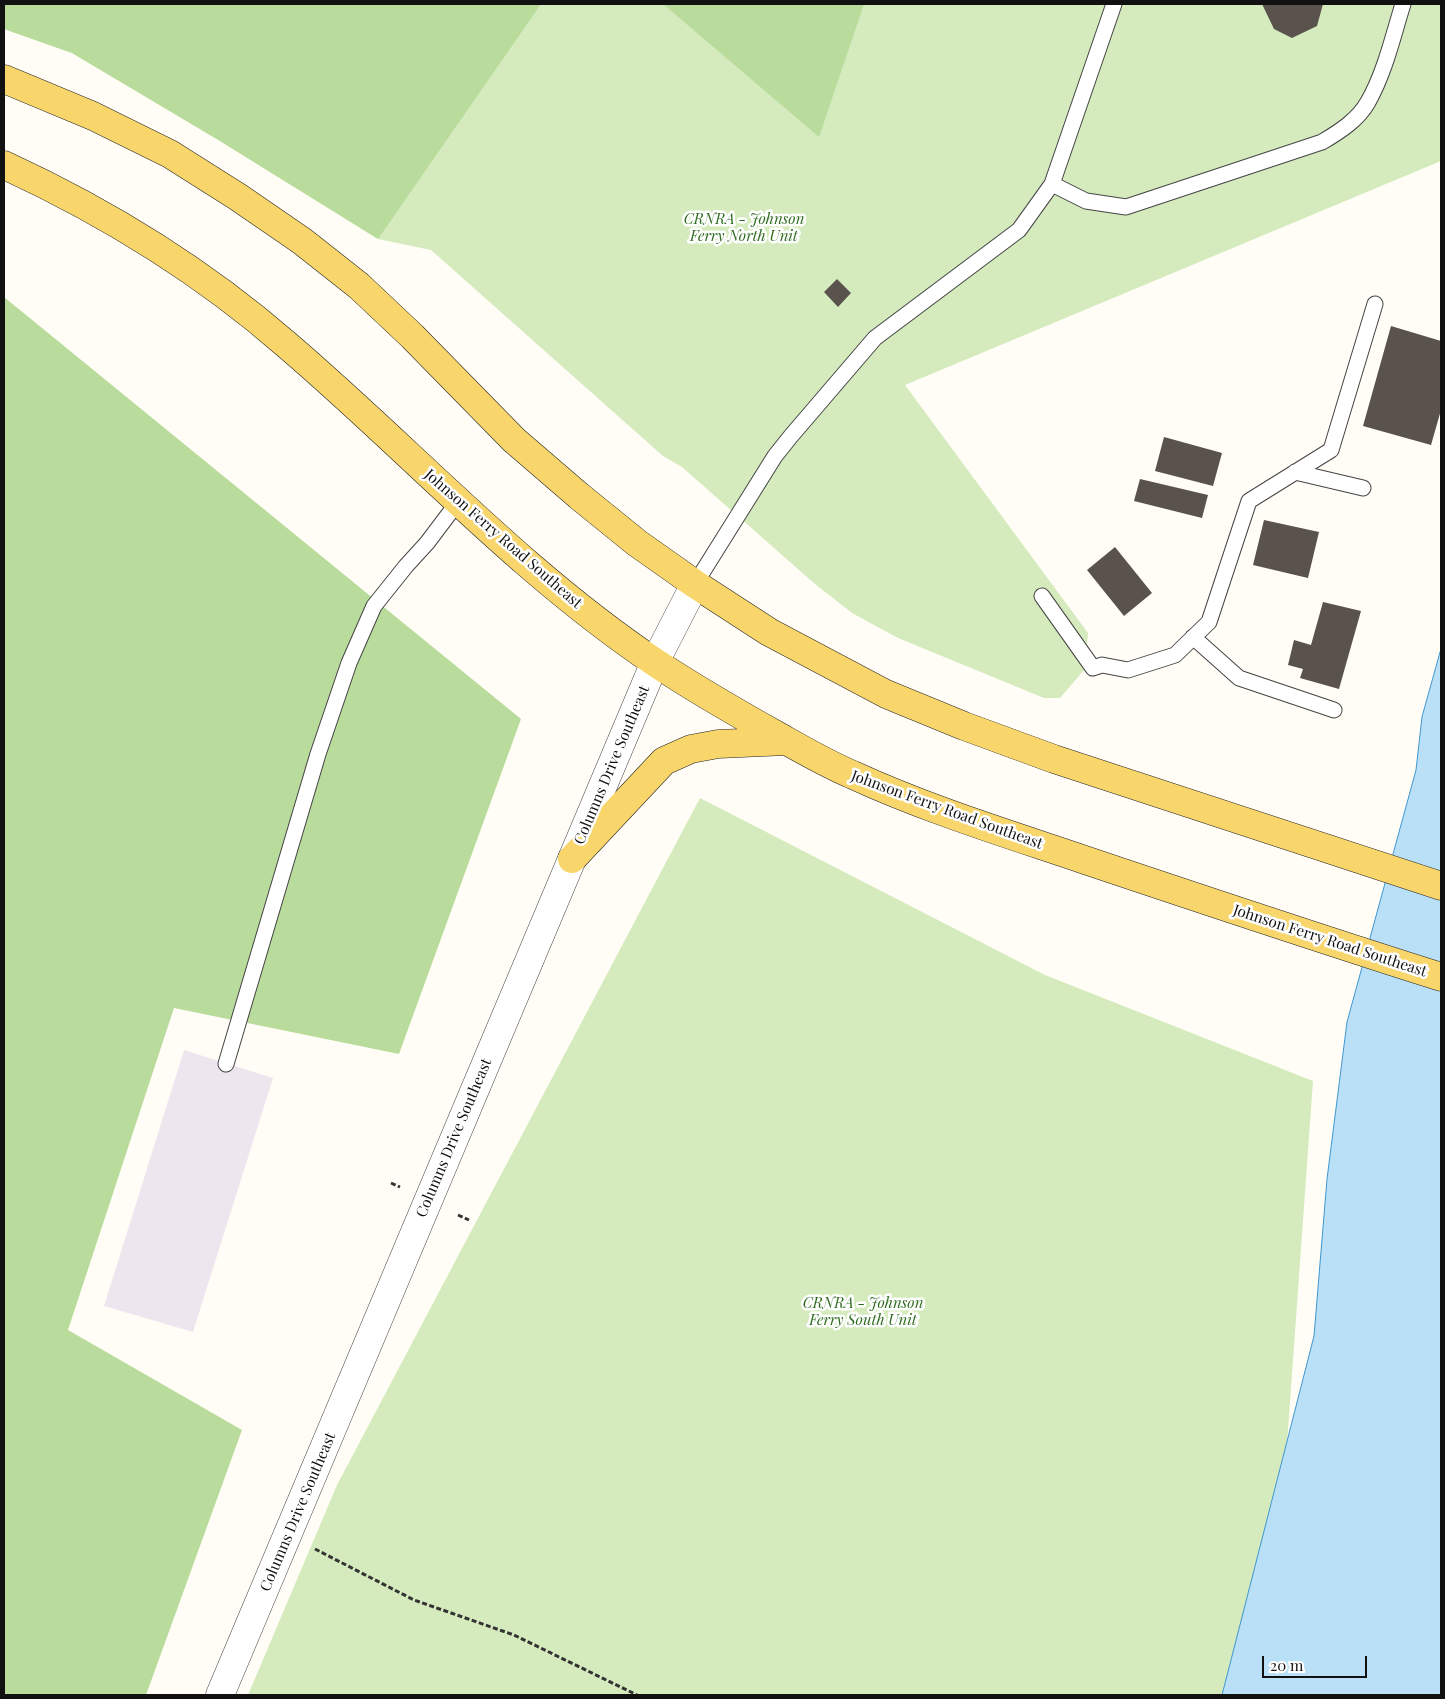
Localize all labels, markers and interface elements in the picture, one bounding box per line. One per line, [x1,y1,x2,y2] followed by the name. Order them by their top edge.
[684,210,804,245] park label: CRNRA - Johnson Ferry North Unit
[421,466,585,612] street label: Johnson Ferry Road Southeast
[570,683,654,847] street label: Columns Drive Southeast
[849,767,1045,853] street label: Johnson Ferry Road Southeast
[1231,901,1429,981] street label: Johnson Ferry Road Southeast
[412,1056,496,1220] street label: Columns Drive Southeast
[803,1294,923,1329] park label: CRNRA - Johnson Ferry South Unit
[256,1430,340,1594] street label: Columns Drive Southeast
[1265,1646,1370,1678] scale bar
[1270,1655,1303,1675] text: 20 m

